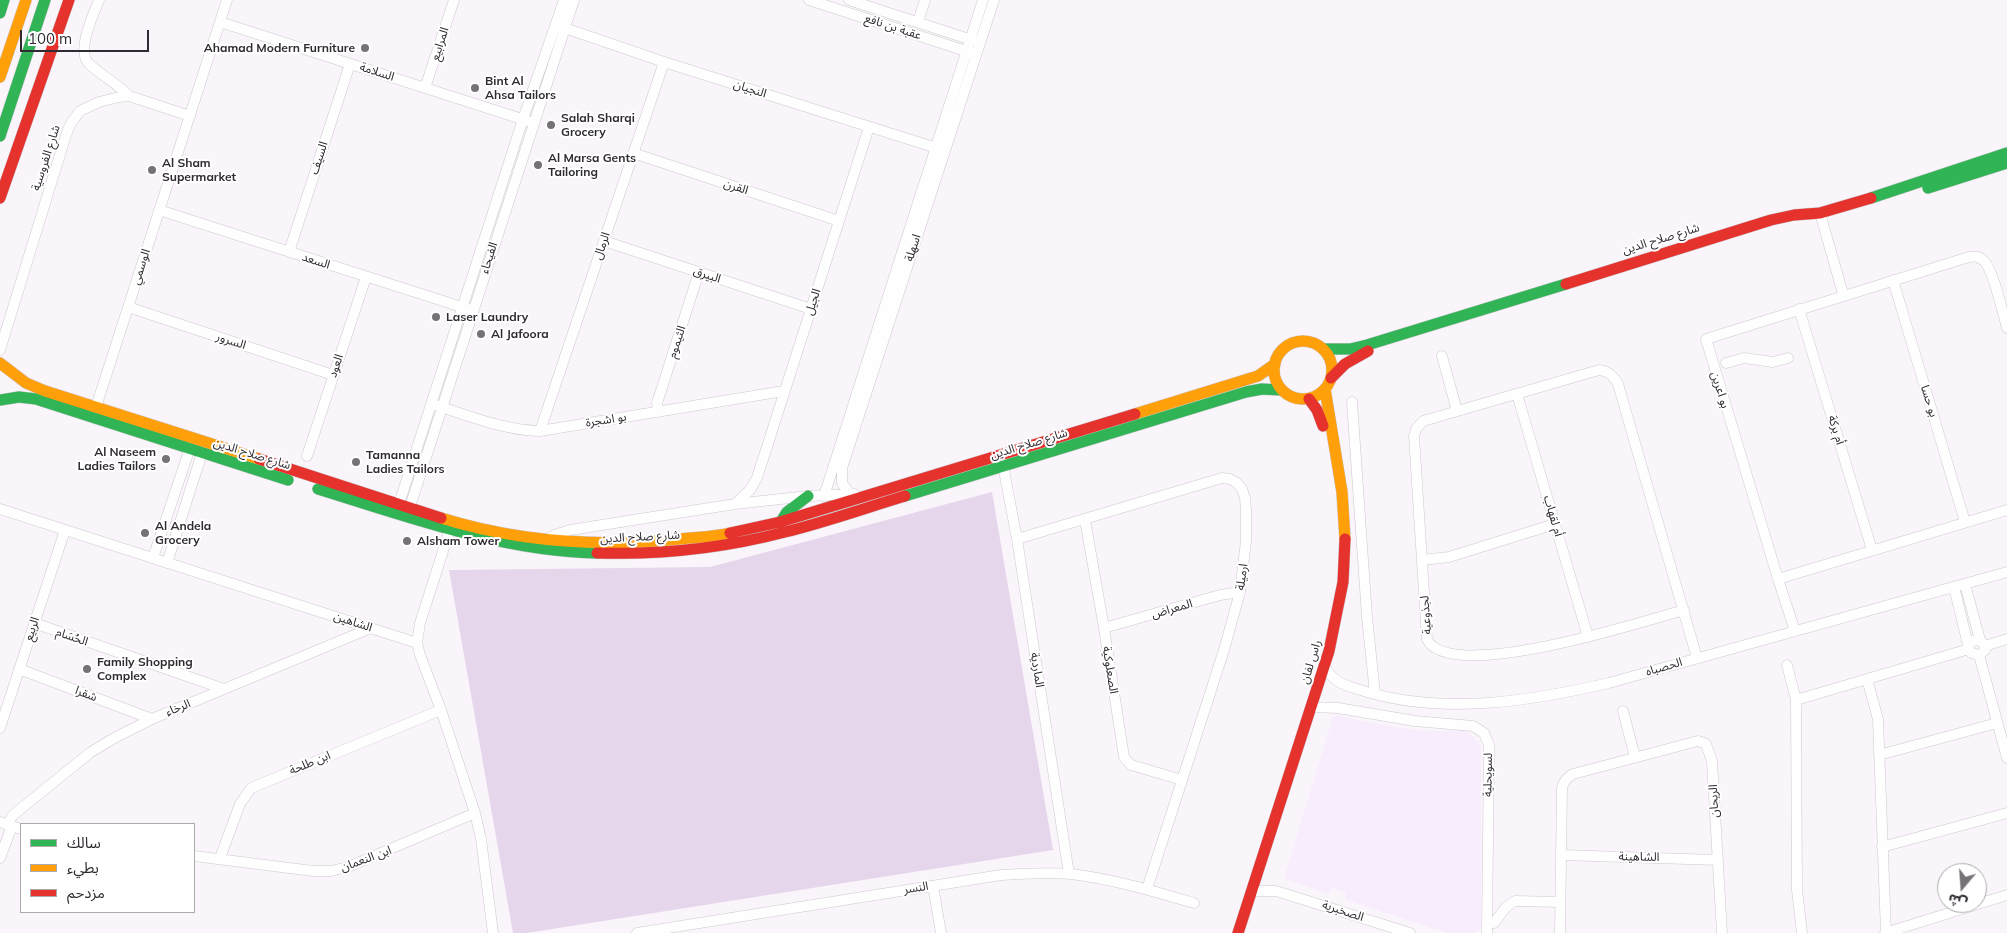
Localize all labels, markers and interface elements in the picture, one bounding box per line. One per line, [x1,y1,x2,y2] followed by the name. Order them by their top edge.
[863,11,923,43] street label: عقبة بن نافع
[22,20,151,52] scale bar
[428,25,452,63] street label: المرابيع
[28,29,72,48] text: 100 m
[204,41,355,55] place label: Ahamad Modern Furniture
[359,42,371,54] marker: Ahamad Modern Furniture
[358,60,396,84] street label: السلامة
[485,74,556,102] place label: Bint Al Ahsa Tailors
[732,77,768,101] street label: النجيان
[469,82,481,94] marker: Bint Al Ahsa Tailors
[561,111,635,139] place label: Salah Sharqi Grocery
[545,119,557,131] marker: Salah Sharqi Grocery
[29,123,63,193] street label: شارع الفروسية
[307,140,331,176] street label: السيف
[548,151,636,179] place label: Al Marsa Gents Tailoring
[162,156,236,184] place label: Al Sham Supermarket
[532,159,544,171] marker: Al Marsa Gents Tailoring
[146,164,158,176] marker: Al Sham Supermarket
[722,176,750,198] street label: القرن
[1621,220,1701,258] street label: شارع صلاح الدين
[591,230,613,262] street label: الرمال
[902,233,924,263] street label: اسهلة
[477,240,501,276] street label: الفيحاء
[128,247,154,287] street label: الوسمي
[300,250,332,272] street label: السعد
[691,264,723,286] street label: البيرق
[802,287,824,317] street label: الجيل
[446,310,528,324] place label: Laser Laundry
[430,311,442,323] marker: Laser Laundry
[665,324,689,360] street label: الثيموم
[491,327,549,341] place label: Al Jafoora
[475,328,487,340] marker: Al Jafoora
[214,329,248,353] street label: السرور
[326,353,346,379] street label: العود
[1708,370,1732,410] street label: بو اعرين
[1917,383,1941,419] street label: بو حسا
[585,410,627,430] street label: بو اشجرة
[1825,414,1847,446] street label: أم بركة
[989,425,1069,463] street label: شارع صلاح الدين
[212,435,292,473] street label: شارع صلاح الدين
[77,445,156,473] place label: Al Naseem Ladies Tailors
[366,448,445,476] place label: Tamanna Ladies Tailors
[160,453,172,465] marker: Al Naseem Ladies Tailors
[350,456,362,468] marker: Tamanna Ladies Tailors
[1540,494,1566,538] street label: أم لقهاب
[155,519,211,547] place label: Al Andela Grocery
[139,527,151,539] marker: Al Andela Grocery
[600,528,680,546] street label: شارع صلاح الدين
[417,534,499,548] place label: Alsham Tower
[401,535,413,547] marker: Alsham Tower
[1233,563,1251,591] street label: ارميلة
[1417,595,1435,635] street label: لجذوعية
[1150,596,1194,622] street label: المعراض
[332,609,374,635] street label: الشاهين
[21,615,43,643] street label: الربيع
[54,625,90,649] street label: الحُسَام
[1297,638,1325,686] street label: راس لفان
[1099,645,1121,695] street label: الصعلوكية
[1027,651,1047,689] street label: الماردية
[97,655,193,683] place label: Family Shopping Complex
[1644,655,1684,679] street label: الحصباه
[81,663,93,675] marker: Family Shopping Complex
[73,683,99,705] street label: شقرا
[163,697,193,719] street label: الرخاء
[287,748,333,778] street label: ابن طلحة
[1480,753,1496,797] street label: لسويحلية
[1706,784,1722,818] street label: الريحان
[20,823,195,913] legend
[67,833,101,852] text: سالك
[339,843,393,875] street label: ابن النعمان
[1618,849,1660,865] street label: الشاهينة
[67,858,99,877] text: بطيء
[1937,863,1987,913] north arrow
[903,879,929,897] street label: النسر
[67,883,105,902] text: مزدحم
[1946,890,1970,913] text: ش
[1320,898,1366,924] street label: الصخبرية

